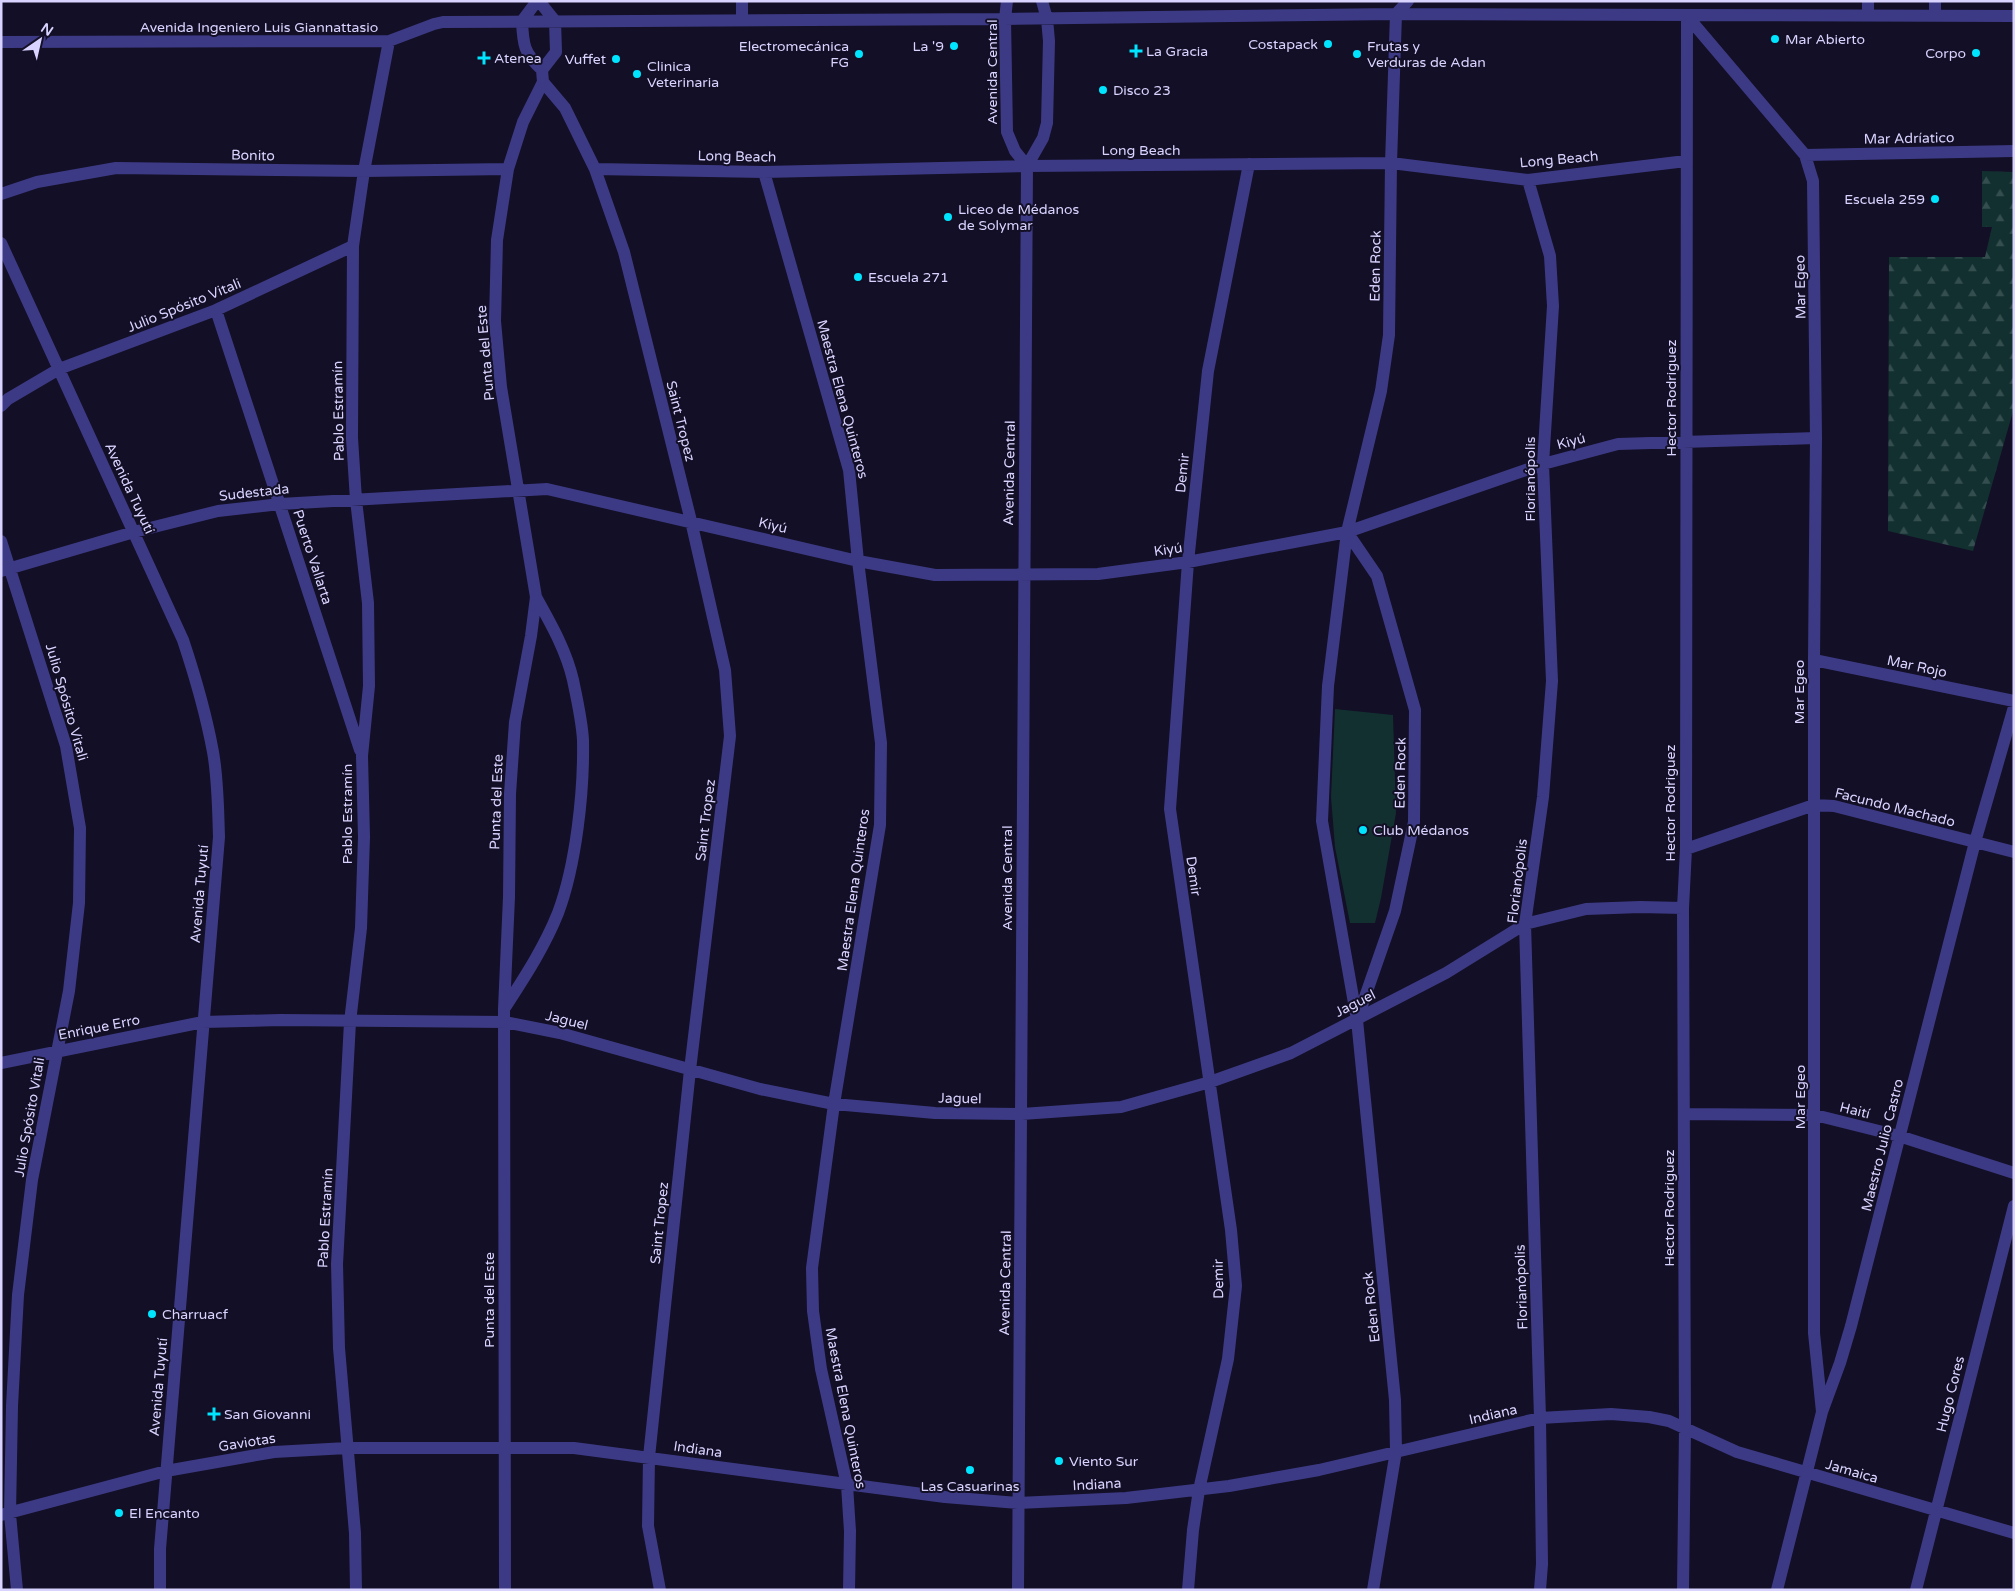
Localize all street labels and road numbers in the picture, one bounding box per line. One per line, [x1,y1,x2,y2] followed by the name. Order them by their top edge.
[140,19,378,36] street label: Avenida Ingeniero Luis Giannattasio
[984,19,1001,125] street label: Avenida Central
[1863,129,1955,148] street label: Mar Adríatico
[1102,142,1181,159] street label: Long Beach
[231,147,275,164] street label: Bonito
[697,147,777,166] street label: Long Beach
[1519,148,1599,171] street label: Long Beach
[1366,230,1385,302] street label: Eden Rock
[1791,255,1810,319] street label: Mar Egeo
[125,275,243,336] street label: Julio Spósito Vitali
[473,305,498,401] street label: Punta del Este
[813,318,872,481] street label: Maestra Elena Quinteros
[1663,340,1680,456] street label: Hector Rodriguez
[329,361,348,461] street label: Pablo Estramín
[662,379,699,463] street label: Saint Tropez
[1000,420,1019,526] street label: Avenida Central
[1555,430,1587,453] street label: Kiyú
[1522,436,1539,522] street label: Florianópolis
[101,440,158,537] street label: Avenida Tuyutí
[1172,452,1193,494] street label: Demir
[218,480,290,505] street label: Sudestada
[289,508,336,607] street label: Puerto Vallarta
[757,514,789,537] street label: Kiyú
[1153,539,1184,560] street label: Kiyú
[42,642,91,763] street label: Julio Spósito Vitali
[1885,652,1948,681] street label: Mar Rojo
[1791,660,1808,724] street label: Mar Egeo
[1391,737,1410,809] street label: Eden Rock
[1662,745,1679,861] street label: Hector Rodriguez
[486,754,507,850] street label: Punta del Este
[339,764,356,864] street label: Pablo Estramín
[692,778,719,862] street label: Saint Tropez
[1833,784,1957,831] street label: Facundo Machado
[834,808,873,972] street label: Maestra Elena Quinteros
[999,825,1016,931] street label: Avenida Central
[1504,837,1531,924] street label: Florianópolis
[187,844,212,944] street label: Avenida Tuyutí
[1182,855,1205,898] street label: Demir
[1332,986,1378,1021] street label: Jaguel
[544,1007,590,1034] street label: Jaguel
[57,1011,141,1044] street label: Enrique Erro
[11,1056,48,1178] street label: Julio Spósito Vitali
[1792,1065,1809,1129] street label: Mar Egeo
[1858,1077,1907,1213] street label: Maestro Julio Castro
[938,1090,982,1107] street label: Jaguel
[1838,1099,1872,1123] street label: Haití
[1661,1150,1678,1266] street label: Hector Rodriguez
[314,1167,337,1269] street label: Pablo Estramín
[647,1181,672,1265] street label: Saint Tropez
[996,1230,1015,1336] street label: Avenida Central
[1512,1244,1531,1330] street label: Florianópolis
[481,1252,498,1348] street label: Punta del Este
[1210,1258,1227,1299] street label: Demir
[1359,1270,1384,1343] street label: Eden Rock
[822,1326,870,1490] street label: Maestra Elena Quinteros
[146,1337,171,1437] street label: Avenida Tuyutí
[1933,1354,1968,1434] street label: Hugo Cores
[1467,1401,1519,1428] street label: Indiana
[217,1430,277,1455] street label: Gaviotas
[673,1438,723,1461] street label: Indiana
[1824,1456,1880,1487] street label: Jamaica
[1072,1475,1122,1494] street label: Indiana

